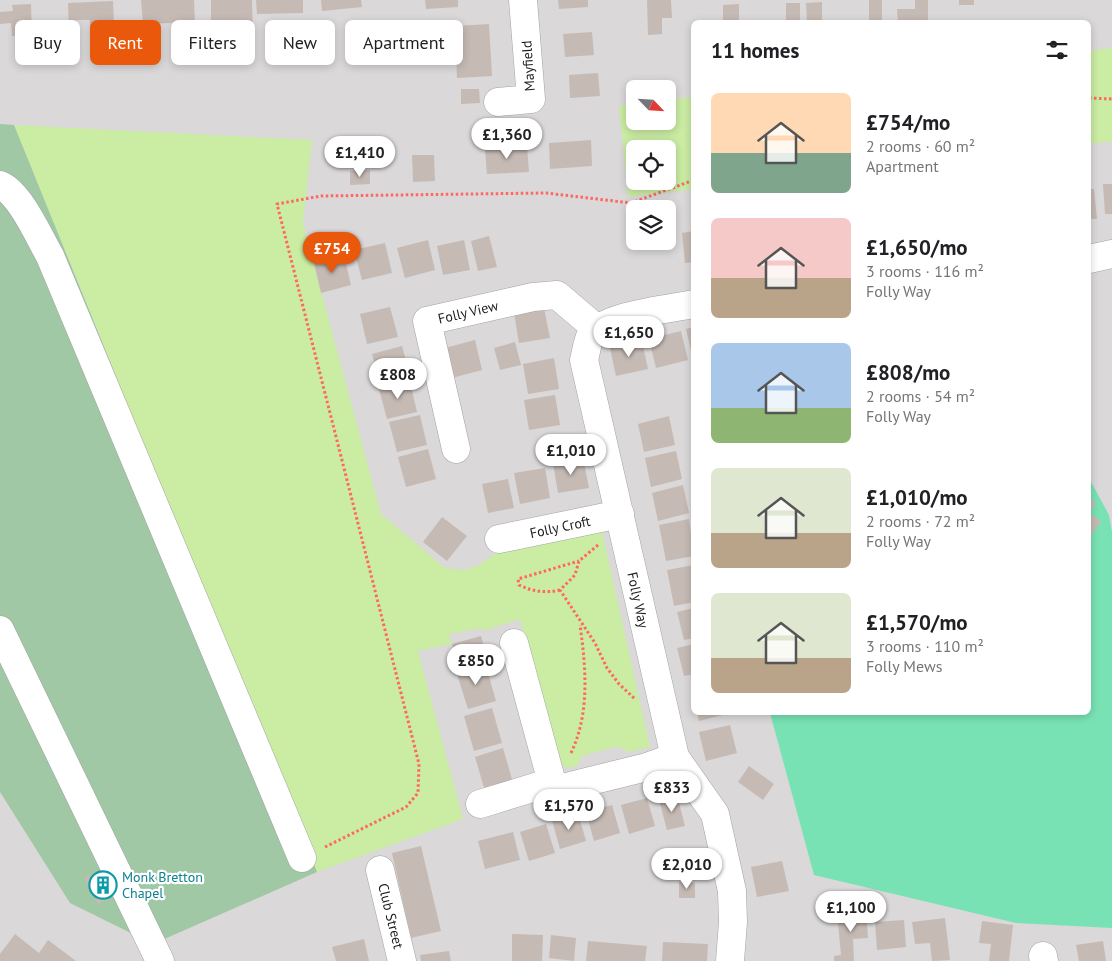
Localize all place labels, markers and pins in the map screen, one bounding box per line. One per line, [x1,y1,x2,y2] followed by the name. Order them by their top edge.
[466,118,548,160] pin: £1,360
[319,136,401,178] pin: £1,410
[302,232,362,274] pin: £754
[588,316,670,358] pin: £1,650
[368,358,428,400] pin: £808
[530,434,612,476] pin: £1,010
[446,644,506,686] pin: £850
[642,770,702,813] pin: £833
[528,788,610,831] pin: £1,570
[646,848,728,890] pin: £2,010
[122,868,203,902] place label: Monk Bretton Chapel
[88,870,118,900] building icon: Monk Bretton Chapel
[810,890,892,933] pin: £1,100

